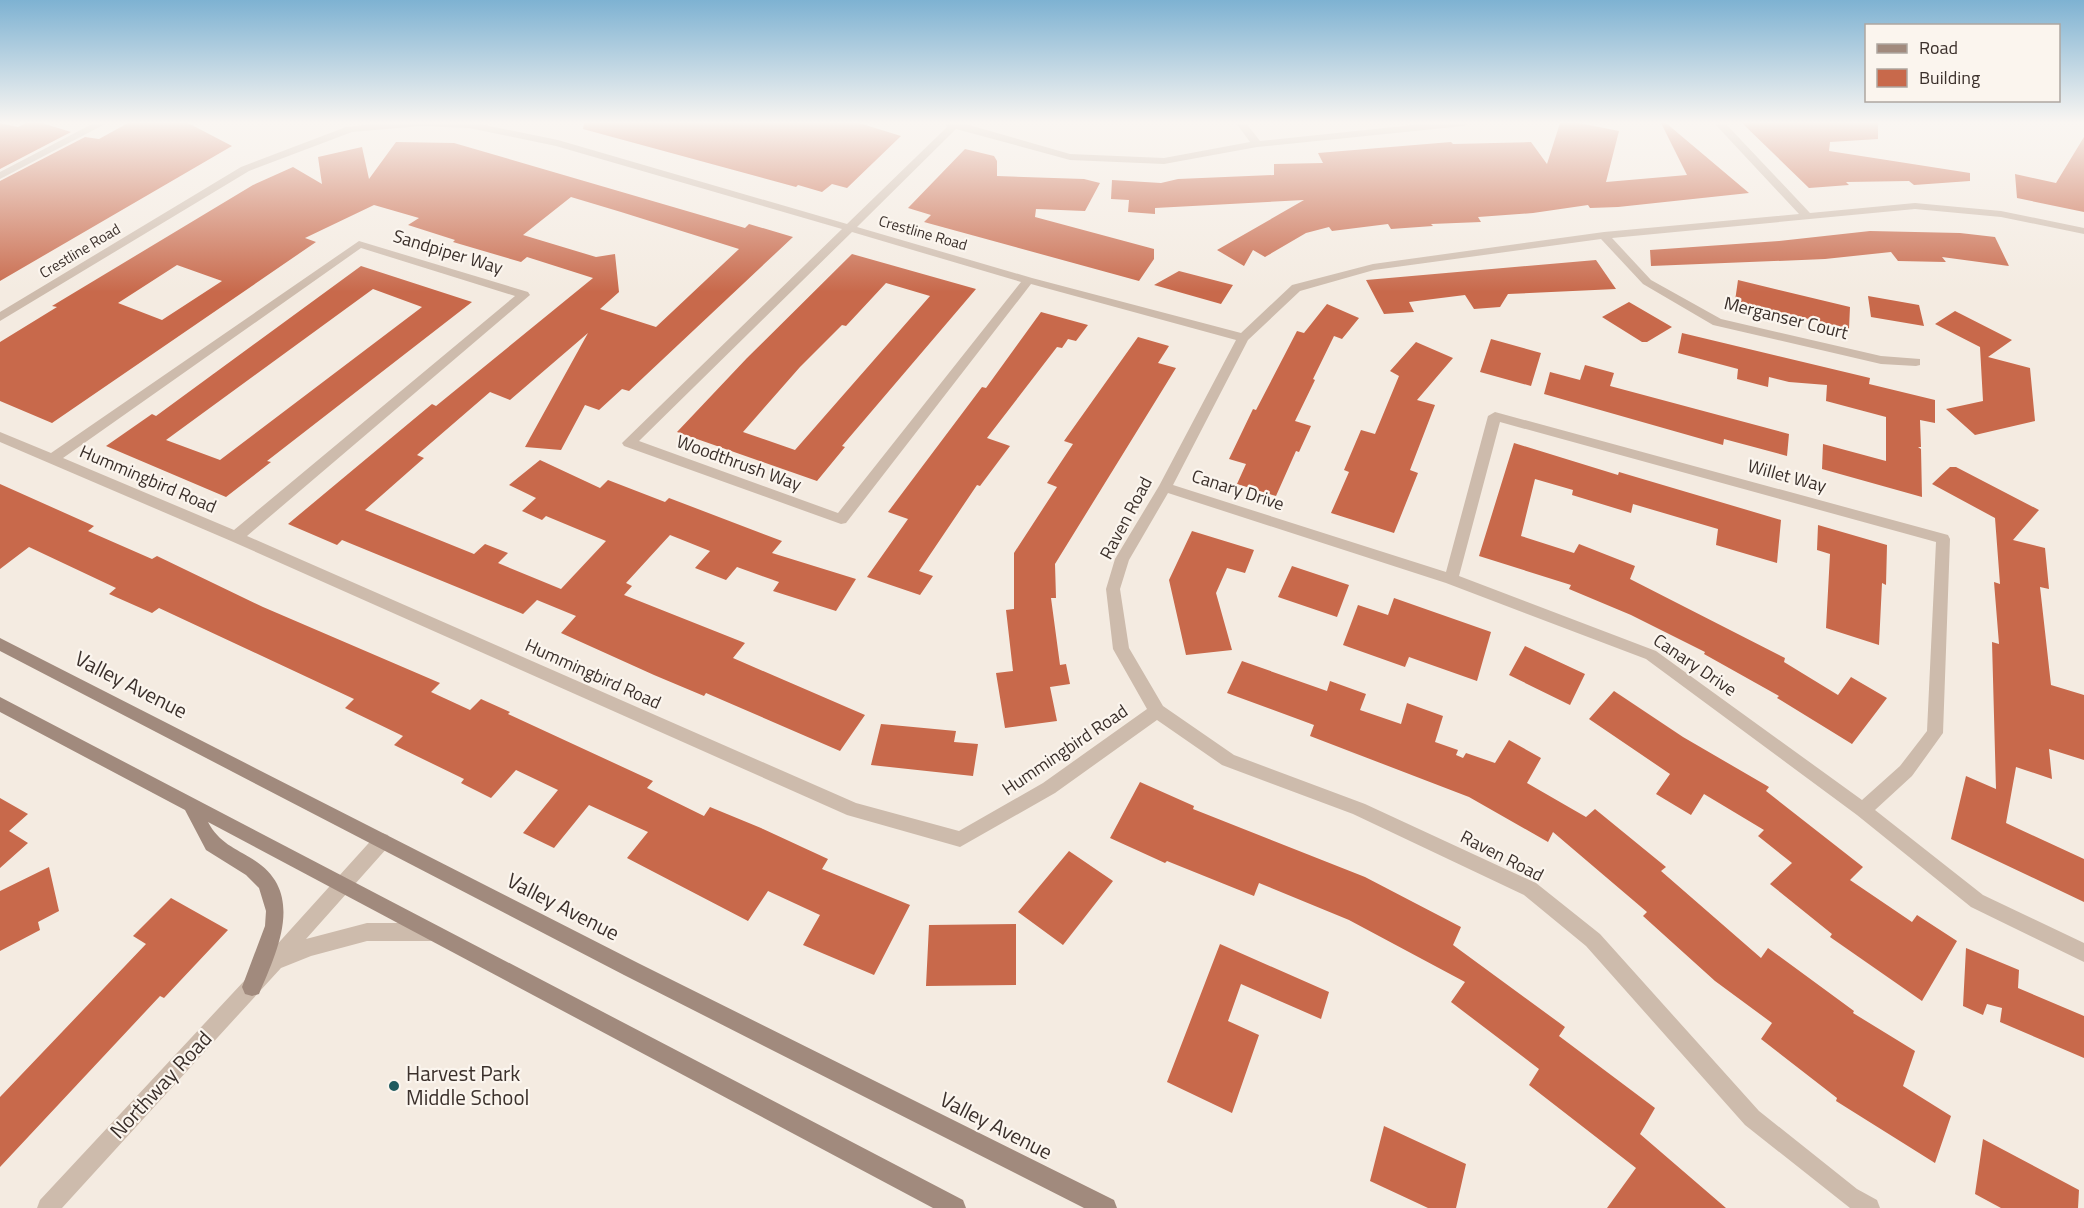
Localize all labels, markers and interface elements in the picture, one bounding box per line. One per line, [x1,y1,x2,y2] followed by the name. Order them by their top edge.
[1865,24,2060,102] legend
[1919,34,1958,61] text: Road
[1919,64,1980,91] text: Building
[876,209,970,256] street label: Crestline Road
[35,217,125,284] street label: Crestline Road
[390,222,507,281] street label: Sandpiper Way
[1721,289,1852,346] street label: Merganser Court
[673,427,806,498] street label: Woodthrush Way
[75,437,221,520] street label: Hummingbird Road
[1745,452,1830,499] street label: Willet Way
[1188,462,1288,517] street label: Canary Drive
[1092,472,1159,564] street label: Raven Road
[1648,627,1743,703] street label: Canary Drive
[521,631,666,716] street label: Hummingbird Road
[70,642,193,726] street label: Valley Avenue
[996,697,1133,802] street label: Hummingbird Road
[1456,823,1549,888] street label: Raven Road
[502,864,625,948] street label: Valley Avenue
[102,1023,219,1146] street label: Northway Road
[406,1057,529,1113] place label: Harvest Park Middle School
[387,1079,401,1093] marker: Harvest Park Middle School
[935,1083,1058,1167] street label: Valley Avenue

